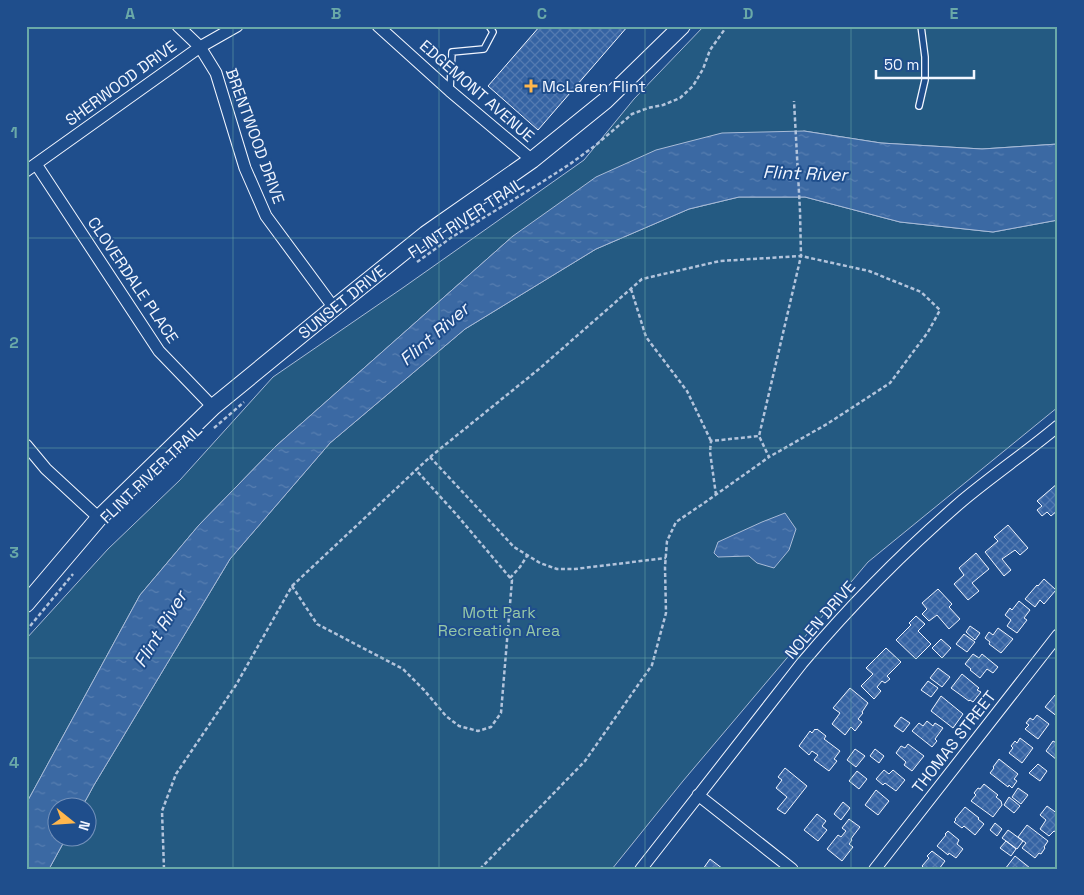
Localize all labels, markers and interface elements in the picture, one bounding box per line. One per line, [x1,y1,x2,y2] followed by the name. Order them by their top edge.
[125,3,135,24] text: A
[331,3,341,24] text: B
[537,3,547,24] text: C
[743,3,753,24] text: D
[950,3,959,24] text: E
[415,35,539,147] street label: EDGEMONT AVENUE
[61,36,181,130] street label: SHERWOOD DRIVE
[876,48,974,80] scale bar
[884,55,919,74] text: 50 m
[221,65,289,207] street label: BRENTWOOD DRIVE
[542,76,646,97] place label: McLaren Flint
[524,79,538,93] marker: McLaren Flint
[10,122,18,143] text: 1
[762,160,850,186] water label: Flint River
[404,173,528,263] street label: FLINT RIVER TRAIL
[83,213,183,347] street label: CLOVERDALE PLACE
[294,260,390,344] street label: SUNSET DRIVE
[394,296,475,370] water label: Flint River
[9,332,19,353] text: 2
[96,420,207,528] street label: FLINT RIVER TRAIL
[9,542,19,563] text: 3
[780,576,860,664] street label: NOLEN DRIVE
[128,585,193,671] water label: Flint River
[438,602,560,641] park label: Mott Park Recreation Area
[907,686,1001,798] street label: THOMAS STREET
[9,752,19,773] text: 4
[48,798,98,848] north arrow
[74,819,94,833] text: N

